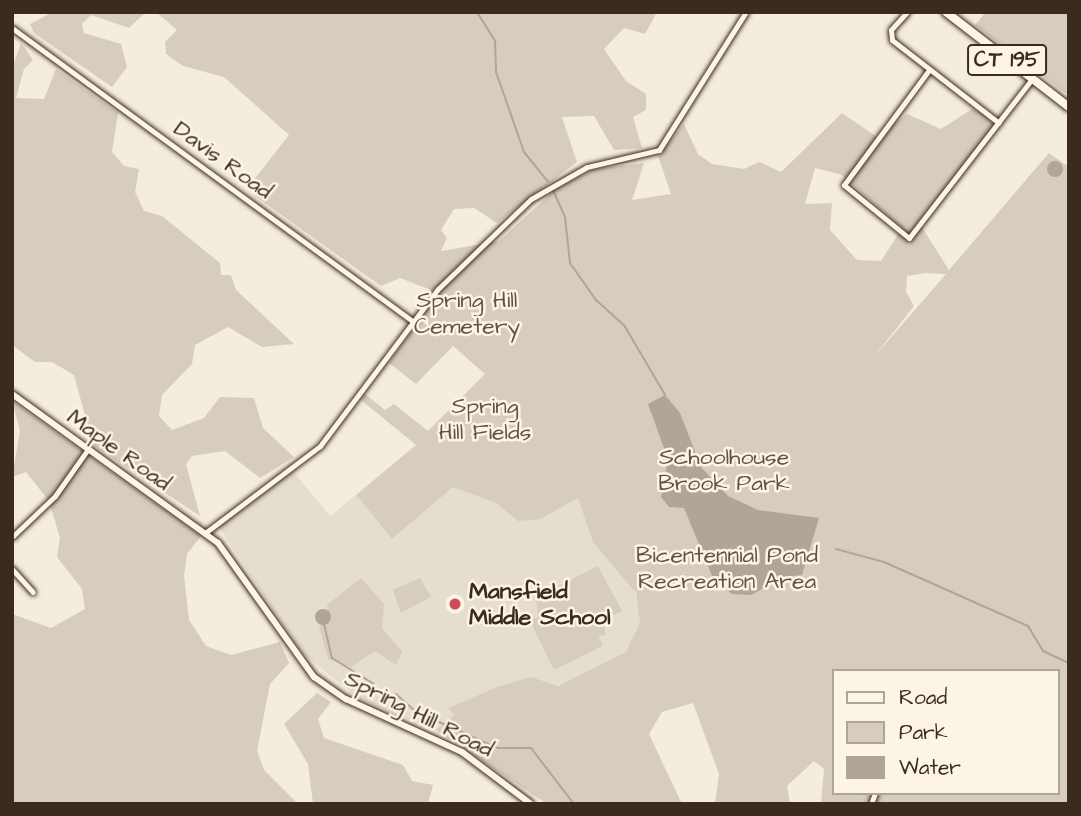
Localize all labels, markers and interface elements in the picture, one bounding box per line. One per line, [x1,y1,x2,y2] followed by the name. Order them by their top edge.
[967,42,1047,78] road number: CT 195
[168,115,278,205] street label: Davis Road
[414,286,520,340] park label: Spring Hill Cemetery
[439,392,531,446] park label: Spring Hill Fields
[62,403,176,497] street label: Maple Road
[658,443,790,497] park label: Schoolhouse Brook Park
[636,541,818,595] park label: Bicentennial Pond Recreation Area
[469,577,611,631] place label: Mansfield Middle School
[447,596,463,612] marker: Mansfield Middle School
[340,665,498,763] street label: Spring Hill Road
[832,669,1060,795] legend
[899,683,947,712] text: Road
[899,718,948,747] text: Park
[899,753,961,782] text: Water

